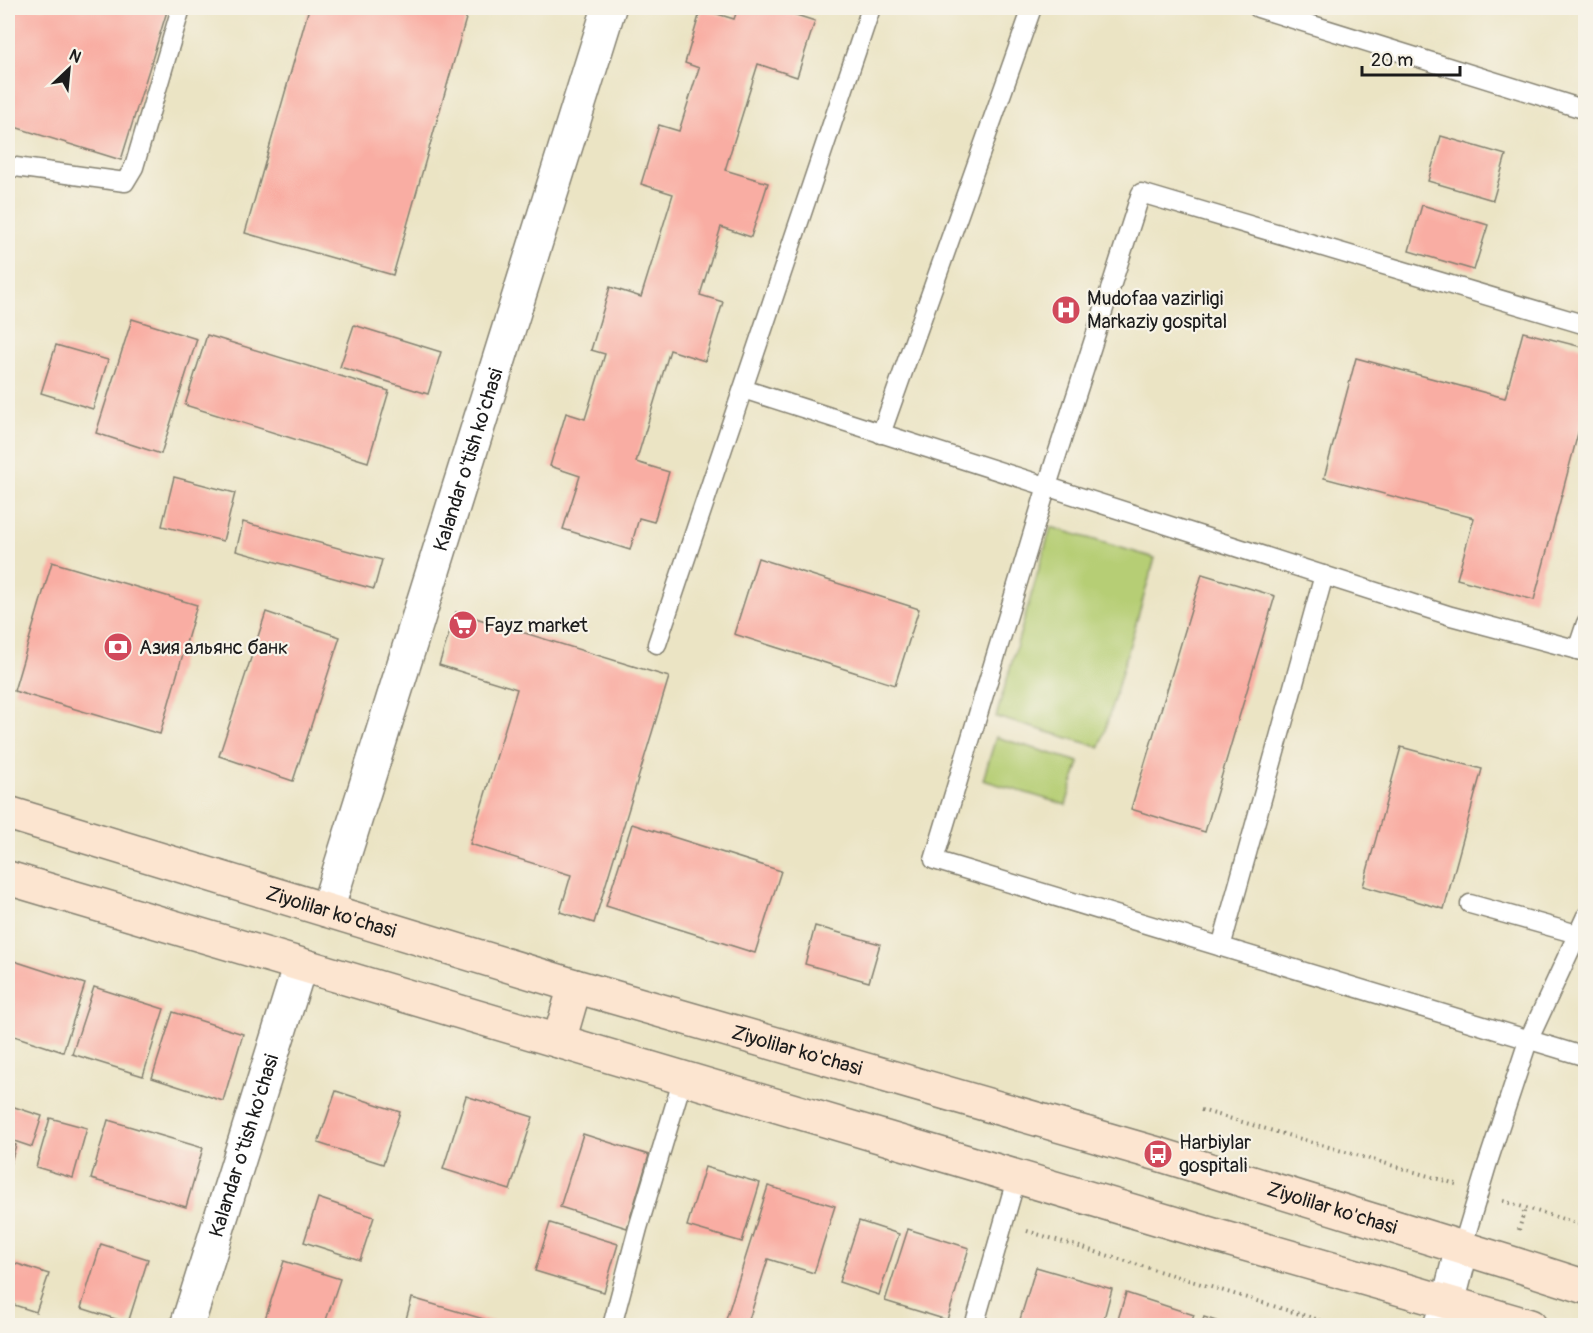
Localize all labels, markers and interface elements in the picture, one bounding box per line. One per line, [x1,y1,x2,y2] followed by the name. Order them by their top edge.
[39,39,99,99] north arrow
[1362,39,1460,77] scale bar
[66,45,85,68] text: N
[1371,49,1413,72] text: 20 m
[1087,286,1227,334] place label: Mudofaa vazirligi Markaziy gospital
[1050,294,1082,326] hospital icon: Mudofaa vazirligi Markaziy gospital
[428,365,509,554] street label: Kalandar o'tish ko'chasi
[447,609,479,641] supermarket icon: Fayz market
[484,613,589,638] place label: Fayz market
[102,631,134,663] bank icon: Азия альянс банк
[139,635,288,660] place label: Азия альянс банк
[263,880,399,944] street label: Ziyolilar ko'chasi
[729,1020,865,1081] street label: Ziyolilar ko'chasi
[204,1051,284,1240] street label: Kalandar o'tish ko'chasi
[1179,1130,1251,1178] place label: Harbiylar gospitali
[1142,1138,1174,1170] bus stop icon: Harbiylar gospitali
[1264,1176,1400,1240] street label: Ziyolilar ko'chasi

